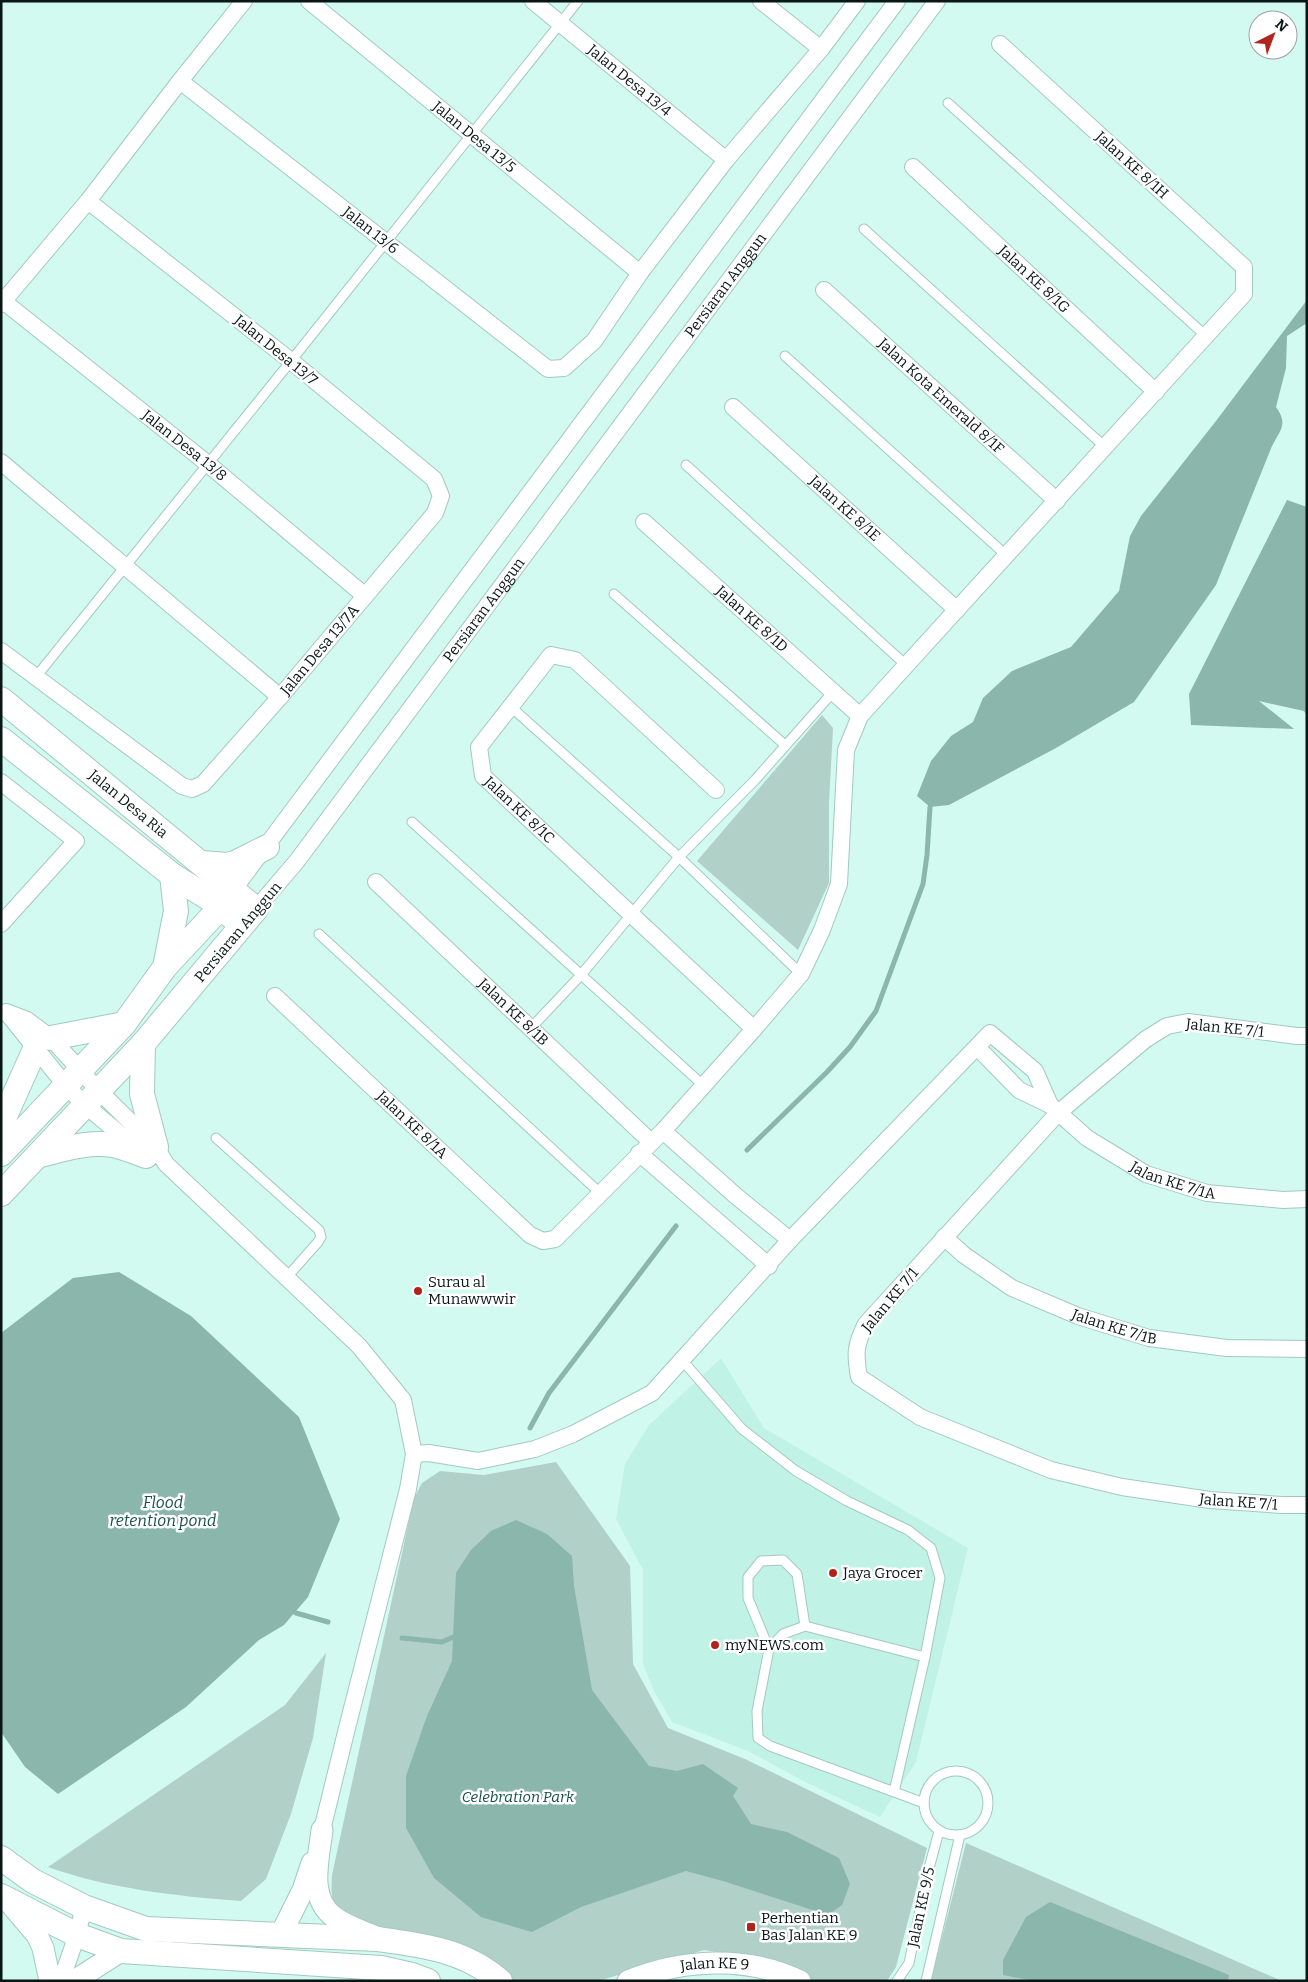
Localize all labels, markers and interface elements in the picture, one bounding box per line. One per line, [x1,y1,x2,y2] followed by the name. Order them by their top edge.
[1248,10,1298,60] north arrow
[1272,16,1291,36] text: N
[583,40,675,120] street label: Jalan Desa 13/4
[428,97,520,176] street label: Jalan Desa 13/5
[1091,127,1172,202] street label: Jalan KE 8/1H
[338,202,402,258] street label: Jalan 13/6
[681,229,771,341] street label: Persiaran Anggun
[994,241,1074,317] street label: Jalan KE 8/1G
[230,310,322,389] street label: Jalan Desa 13/7
[874,334,1008,458] street label: Jalan Kota Emerald 8/1F
[138,406,230,485] street label: Jalan Desa 13/8
[805,471,884,545] street label: Jalan KE 8/1E
[439,554,529,666] street label: Persiaran Anggun
[711,581,792,656] street label: Jalan KE 8/1D
[276,601,363,700] street label: Jalan Desa 13/7A
[84,765,172,842] street label: Jalan Desa Ria
[480,772,558,847] street label: Jalan KE 8/1C
[191,878,285,986] street label: Persiaran Anggun
[474,974,552,1049] street label: Jalan KE 8/1B
[1184,1015,1265,1041] street label: Jalan KE 7/1
[372,1086,452,1162] street label: Jalan KE 8/1A
[1126,1157,1217,1203] street label: Jalan KE 7/1A
[857,1264,922,1337] street label: Jalan KE 7/1
[428,1273,516,1308] place label: Surau al Munawwwir
[412,1285,424,1297] marker: Surau al Munawwwir
[1068,1305,1158,1348] street label: Jalan KE 7/1B
[1197,1489,1278,1514] street label: Jalan KE 7/1
[110,1493,216,1530] water label: Flood retention pond
[842,1564,923,1582] place label: Jaya Grocer
[827,1567,839,1579] marker: Jaya Grocer
[725,1636,825,1654] place label: myNEWS.com
[709,1639,721,1651] marker: myNEWS.com
[462,1788,575,1806] park label: Celebration Park
[904,1865,938,1950] street label: Jalan KE 9/5
[761,1909,858,1944] place label: Perhentian Bas Jalan KE 9
[745,1921,757,1933] marker: Perhentian Bas Jalan KE 9
[678,1954,750,1975] street label: Jalan KE 9

